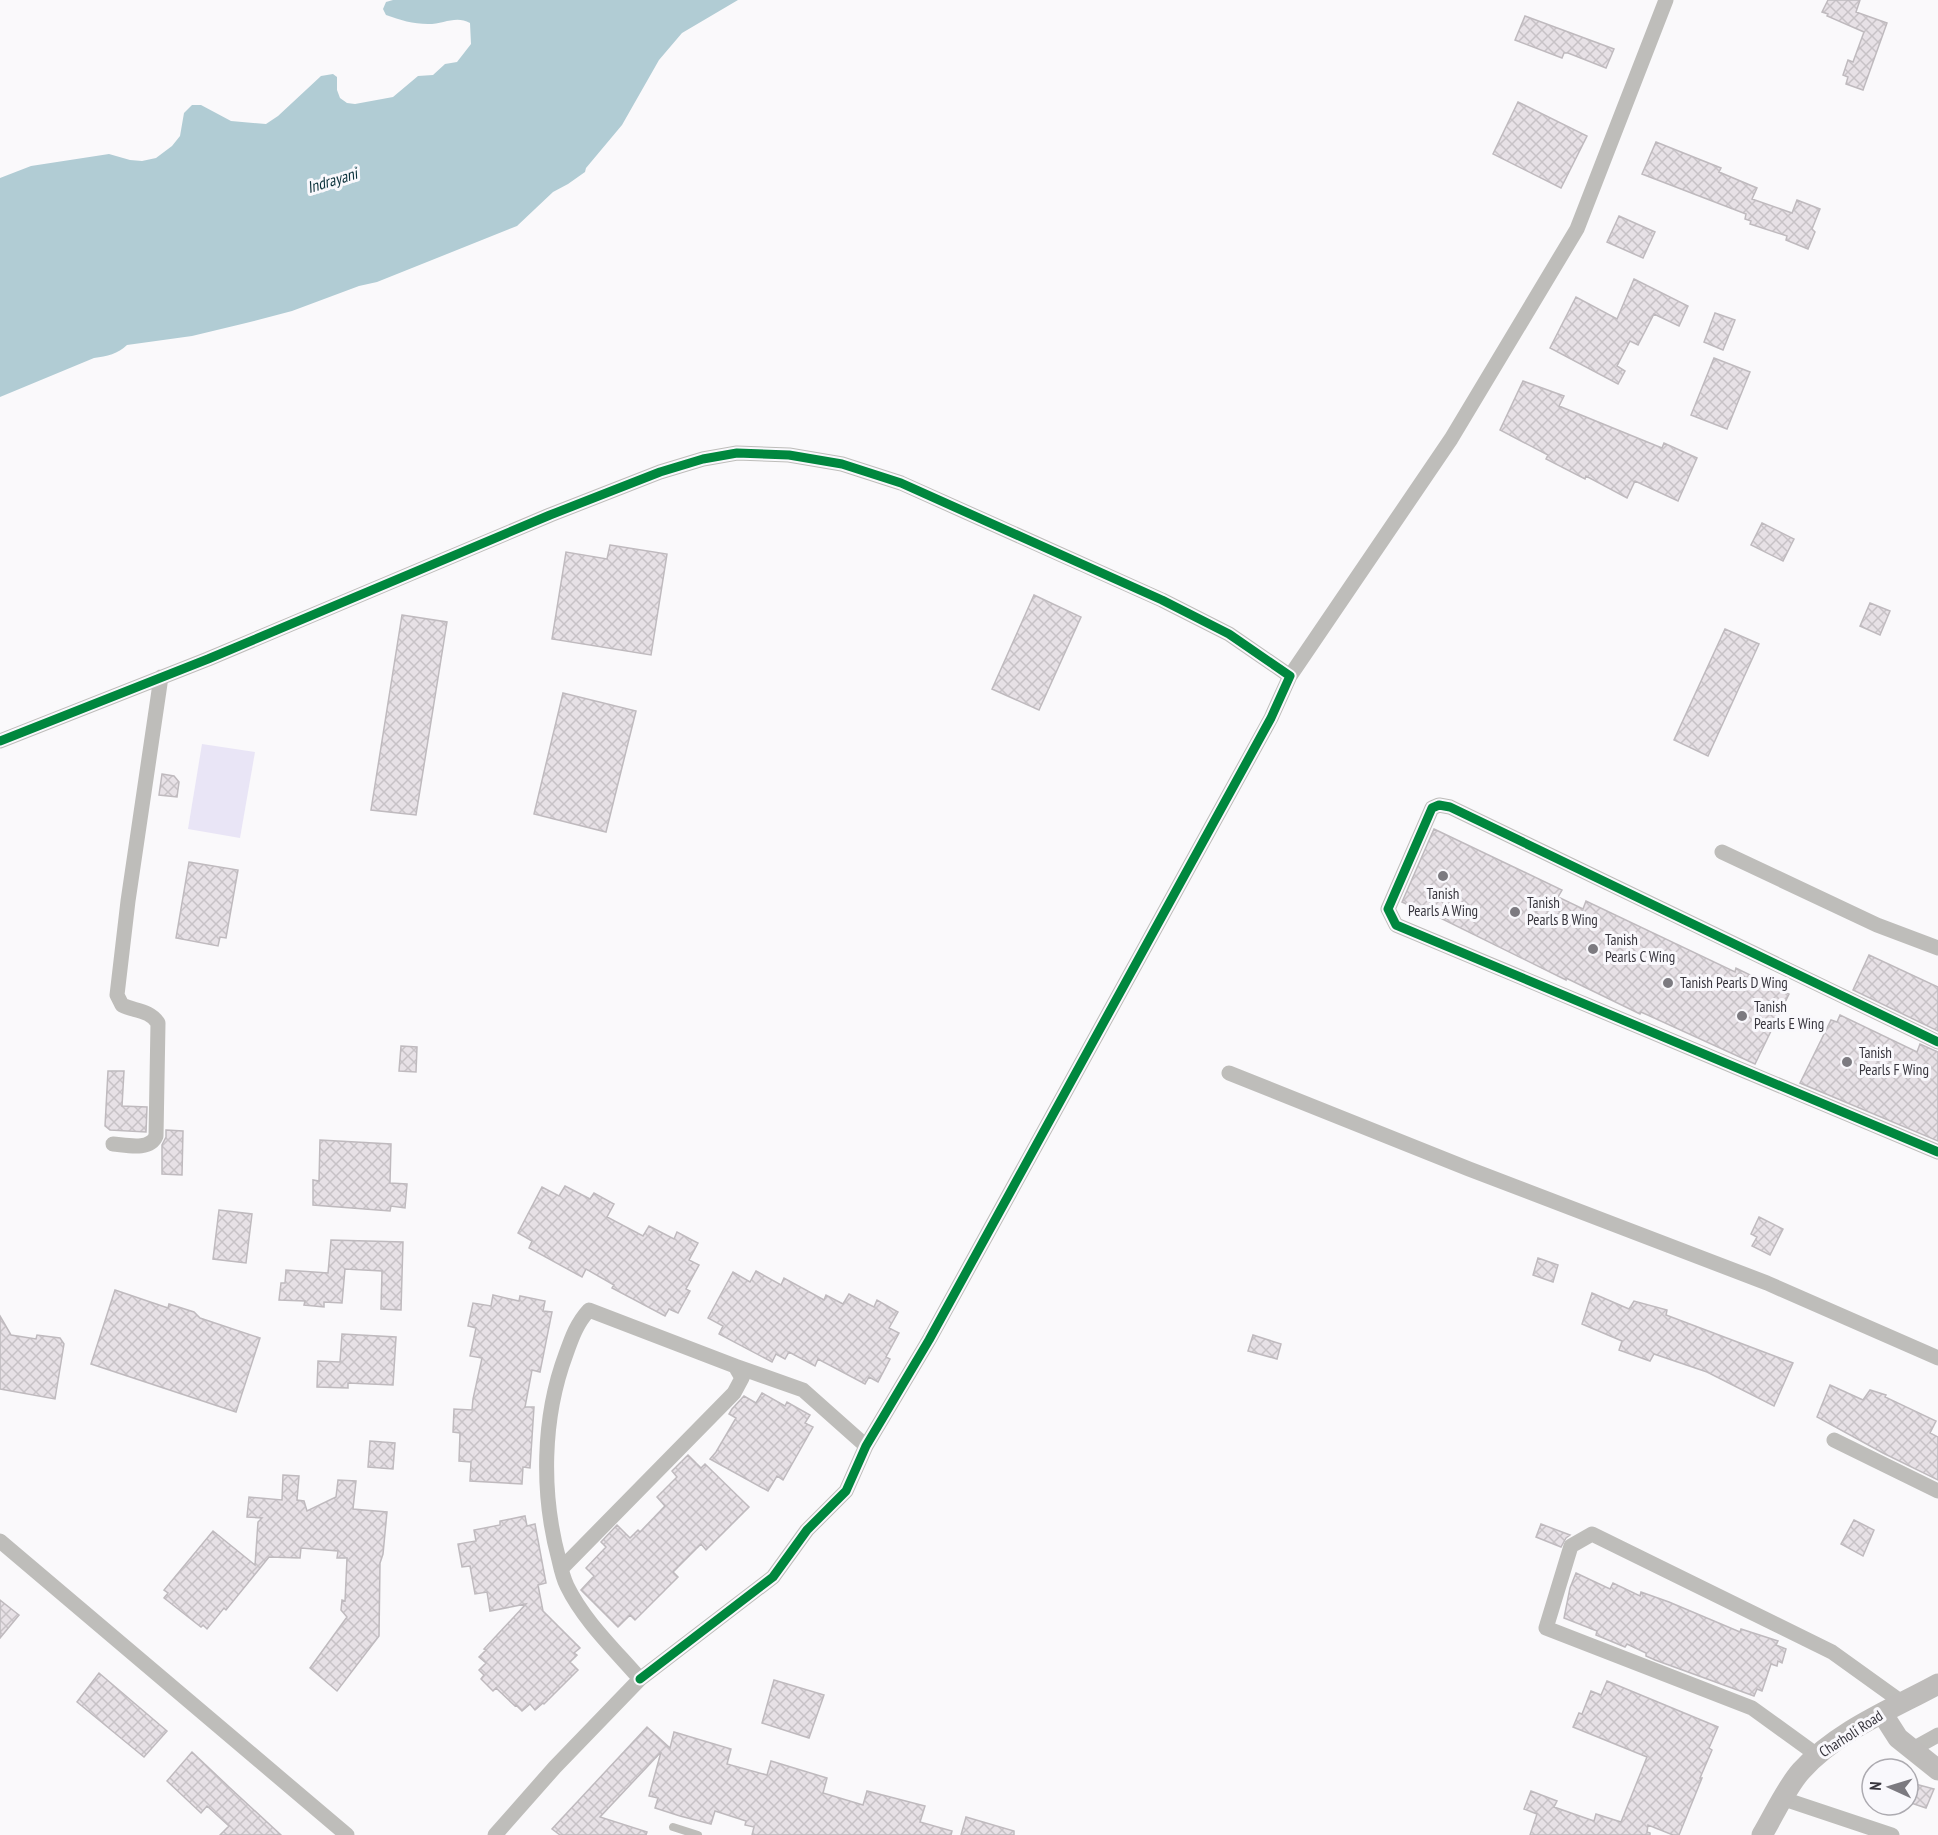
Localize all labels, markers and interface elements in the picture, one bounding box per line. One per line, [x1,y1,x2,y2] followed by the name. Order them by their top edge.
[305,162,362,197] water label: Indrayani
[1436,869,1450,883] marker: Tanish Pearls A Wing
[1408,884,1478,920] place label: Tanish Pearls A Wing
[1527,893,1598,929] place label: Tanish Pearls B Wing
[1508,905,1522,919] marker: Tanish Pearls B Wing
[1605,930,1675,966] place label: Tanish Pearls C Wing
[1586,942,1600,956] marker: Tanish Pearls C Wing
[1680,973,1788,992] place label: Tanish Pearls D Wing
[1661,976,1675,990] marker: Tanish Pearls D Wing
[1754,997,1824,1033] place label: Tanish Pearls E Wing
[1735,1009,1749,1023] marker: Tanish Pearls E Wing
[1859,1043,1929,1079] place label: Tanish Pearls F Wing
[1840,1055,1854,1069] marker: Tanish Pearls F Wing
[1815,1706,1886,1761] street label: Charholi Road
[1860,1757,1920,1817] north arrow
[1865,1781,1885,1791] text: N

